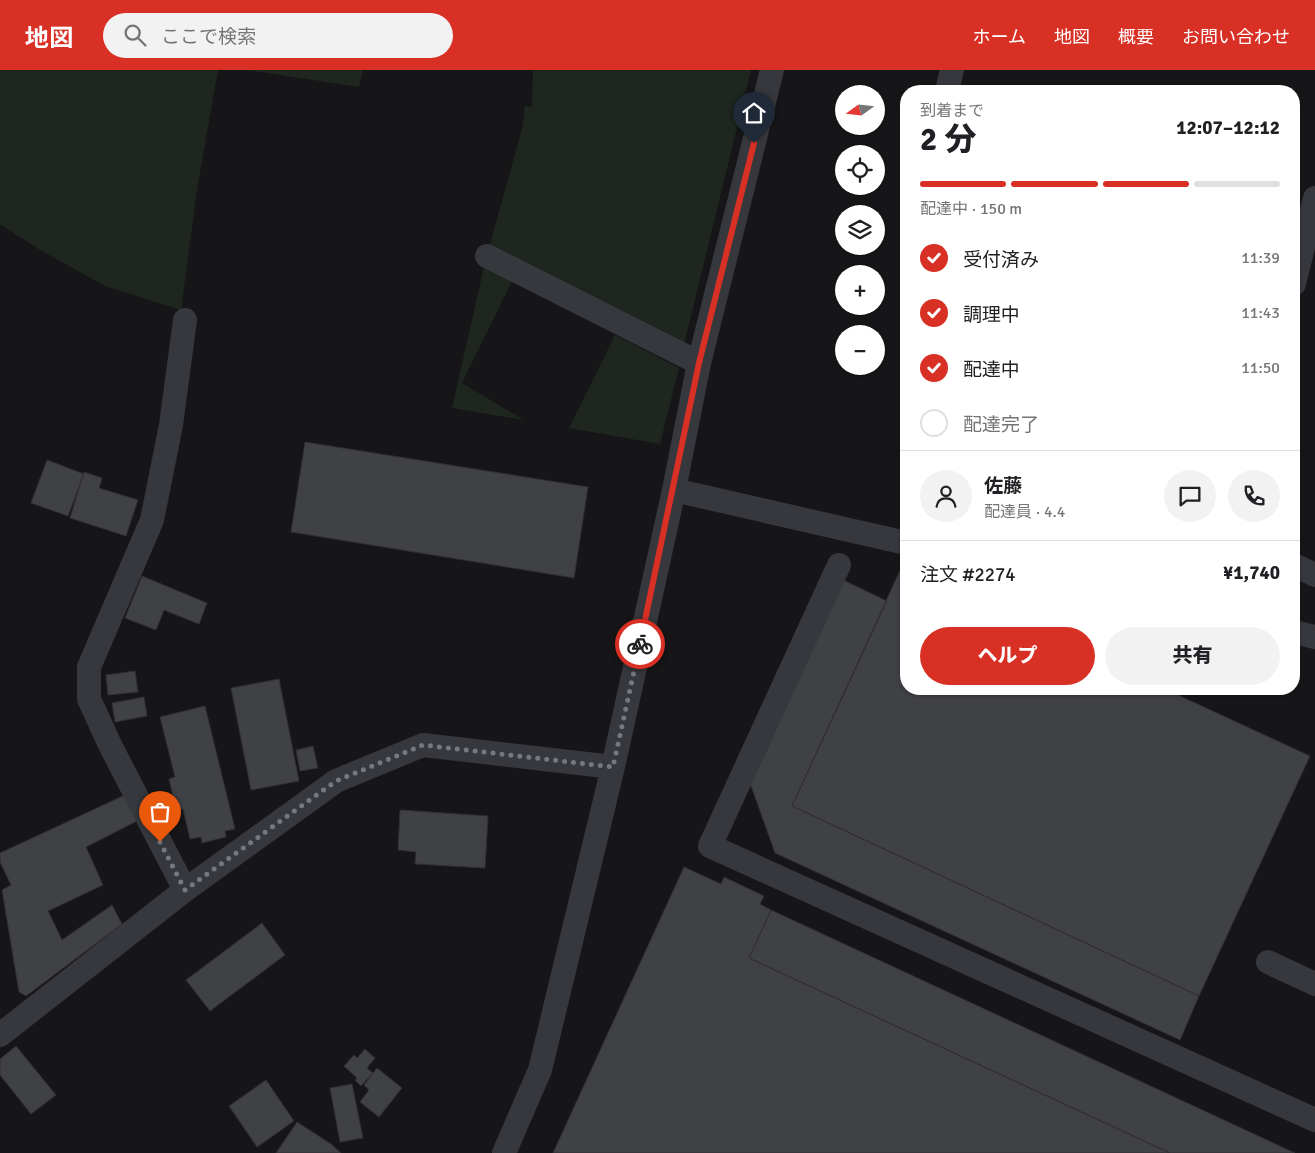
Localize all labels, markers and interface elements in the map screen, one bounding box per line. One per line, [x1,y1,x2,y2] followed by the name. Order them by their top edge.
[103,13,453,58] search box
[121,21,149,49] icon: search
[25,23,73,53] text: 地図
[161,25,256,49] text: ここで検索
[973,26,1026,48] text: ホーム
[1054,26,1090,48] text: 地図
[1118,26,1154,48] text: 概要
[1182,26,1290,48] text: お問い合わせ
[835,85,885,135] north arrow
[835,85,885,375] map controls
[733,92,775,143] pin
[740,99,768,127] icon: home
[920,101,984,121] text: 到着まで
[1176,116,1280,140] text: 12:07–12:12
[920,120,976,159] text: 2 分
[835,145,885,195] button: locate
[920,199,1022,219] text: 配達中 · 150 m
[835,205,885,255] button: layers
[920,244,948,272] icon: check
[963,248,1039,272] text: 受付済み
[1241,248,1280,268] text: 11:39
[835,265,885,315] button: +
[920,299,948,327] icon: check
[963,303,1020,327] text: 調理中
[1241,303,1280,323] text: 11:43
[835,325,885,375] button: −
[920,354,948,382] icon: check
[963,358,1020,382] text: 配達中
[1241,358,1280,378] text: 11:50
[963,413,1039,437] text: 配達完了
[920,470,972,522] button: person
[1164,470,1216,522] button: chat
[1228,470,1280,522] button: phone
[984,474,1022,498] text: 佐藤
[984,502,1065,522] text: 配達員 · 4.4
[1223,561,1280,585] text: ¥1,740
[920,563,1015,587] text: 注文 #2274
[615,619,665,669] courier
[920,627,1095,685] button: ヘルプ
[1105,627,1280,685] button: 共有
[626,630,654,658] icon: bike
[139,791,181,842] pin
[146,798,174,826] icon: bag

